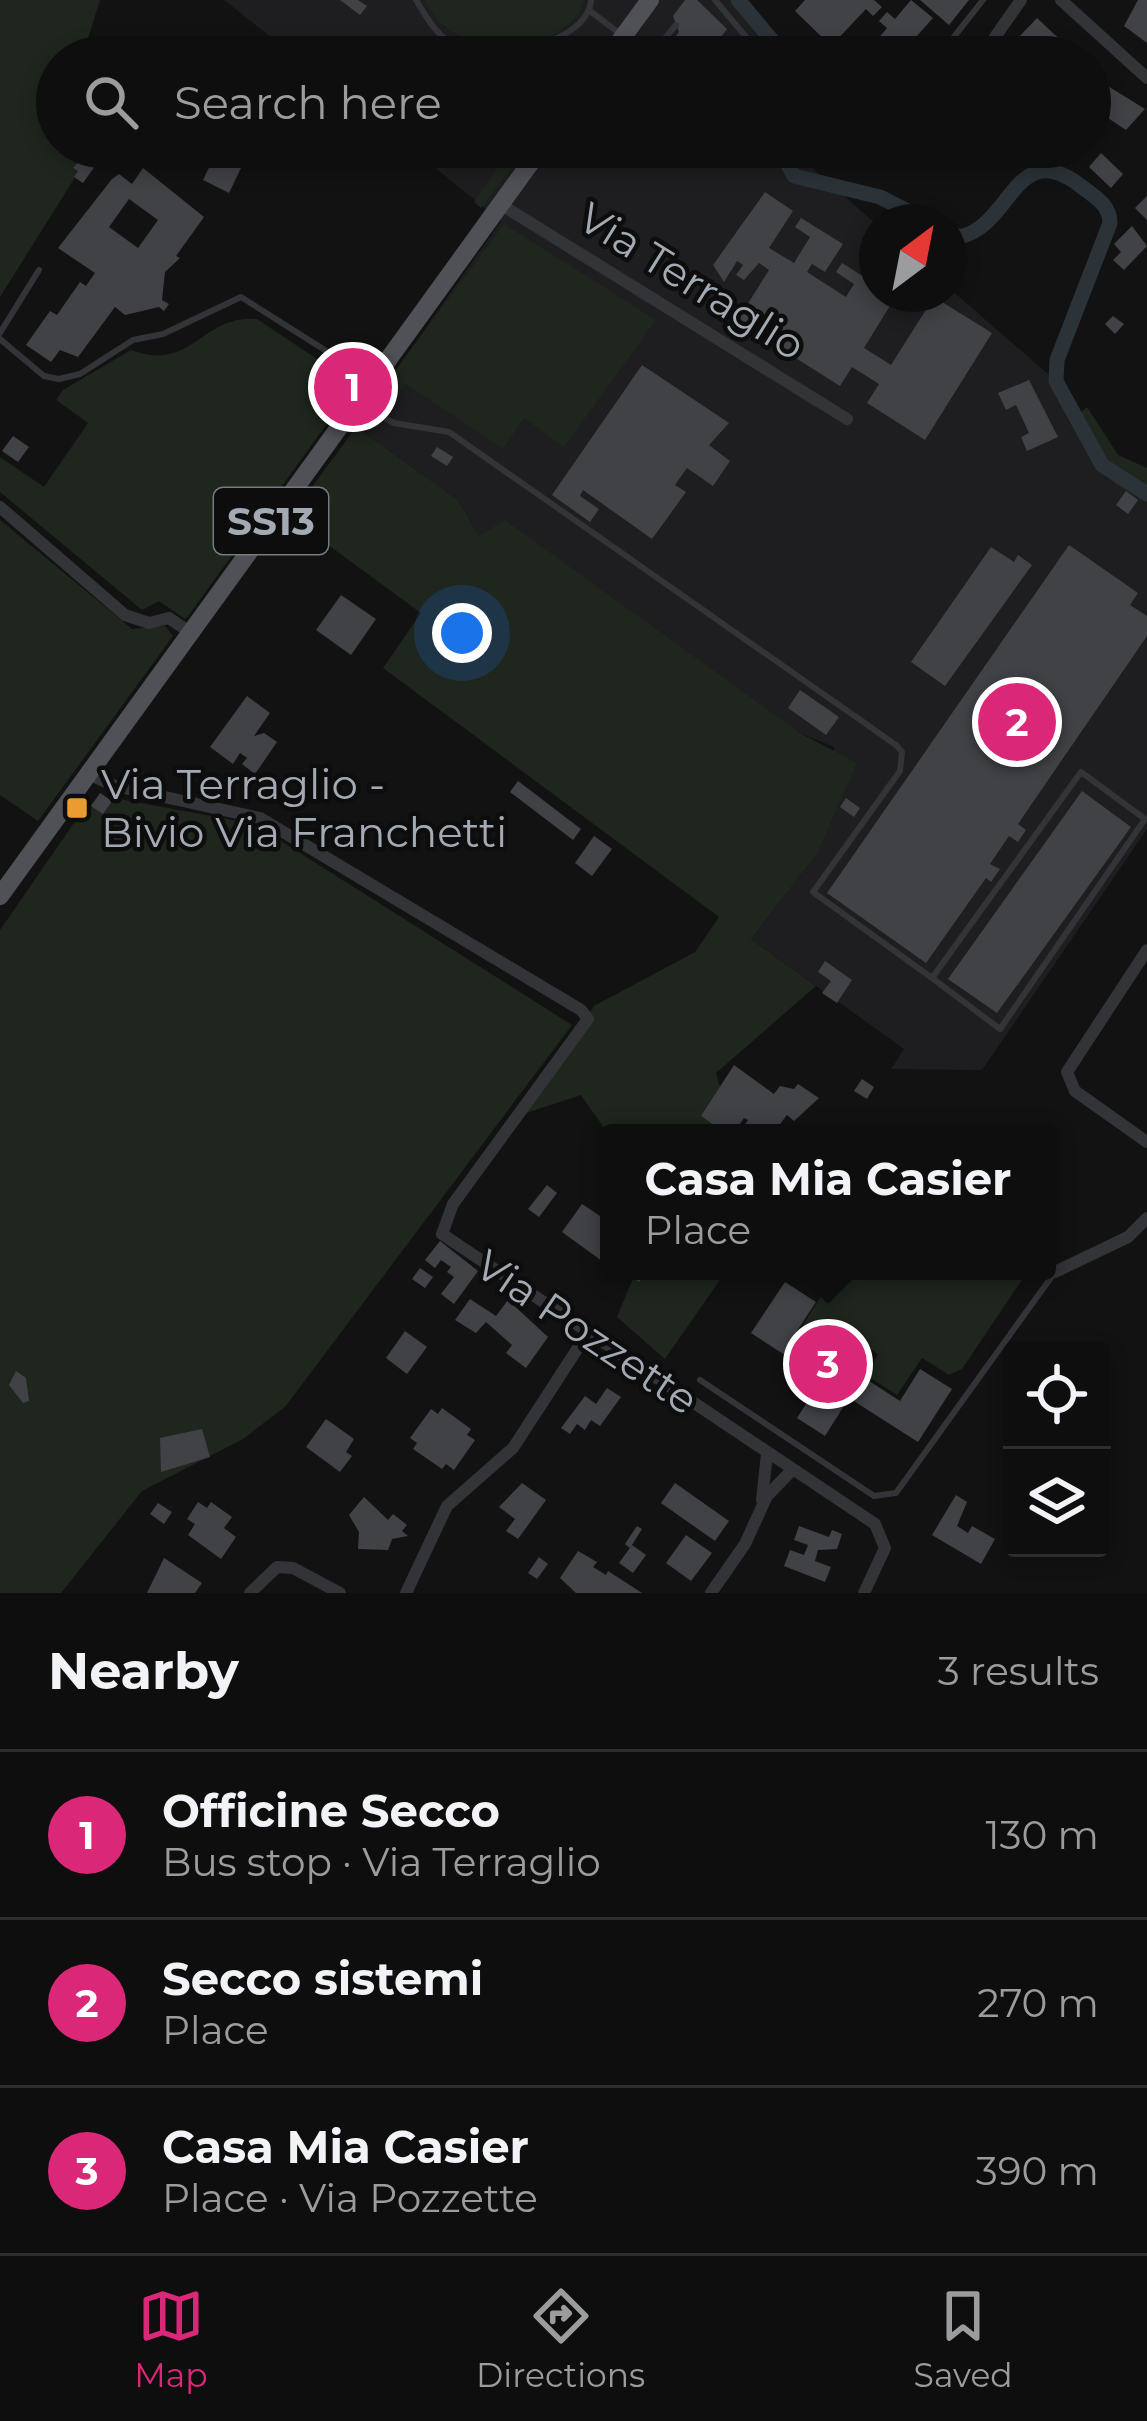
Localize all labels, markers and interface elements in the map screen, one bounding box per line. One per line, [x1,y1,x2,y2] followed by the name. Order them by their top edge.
[36,36,1111,168] search box
[78,69,144,135] icon: search
[174,75,442,130] text: Search here
[569,191,815,371] street label: Via Terraglio
[859,204,967,312] north arrow
[314,342,392,432] pin: 1
[214,488,328,554] road number: SS13
[432,603,492,663] your location
[978,677,1056,767] pin: 2
[101,758,507,858] place label: Via Terraglio - Bivio Via Franchetti
[64,795,90,821] marker: Via Terraglio - Bivio Via Franchetti
[600,1124,1056,1280] popup
[644,1151,1012,1206] text: Casa Mia Casier
[644,1206,751,1254] text: Place
[466,1239,708,1425] street label: Via Pozzette
[789,1319,867,1409] pin: 3
[1003,1341,1111,1557] map controls
[1003,1341,1111,1449] button: locate
[1003,1449,1111,1557] button: layers
[48,1640,239,1702] text: Nearby
[938,1647,1099,1695] text: 3 results
[162,1783,500,1838] text: Officine Secco
[79,1811,95,1859] text: 1
[986,1811,1099,1859] text: 130 m
[162,1838,601,1886] text: Bus stop · Via Terraglio
[162,1951,483,2006] text: Secco sistemi
[75,1979,99,2027] text: 2
[977,1979,1099,2027] text: 270 m
[162,2006,269,2054] text: Place
[162,2119,529,2174] text: Casa Mia Casier
[75,2147,99,2195] text: 3
[976,2147,1099,2195] text: 390 m
[162,2174,538,2222] text: Place · Via Pozzette
[134,2283,208,2395] tab: Map
[476,2283,645,2395] tab: Directions
[914,2283,1013,2395] tab: Saved

